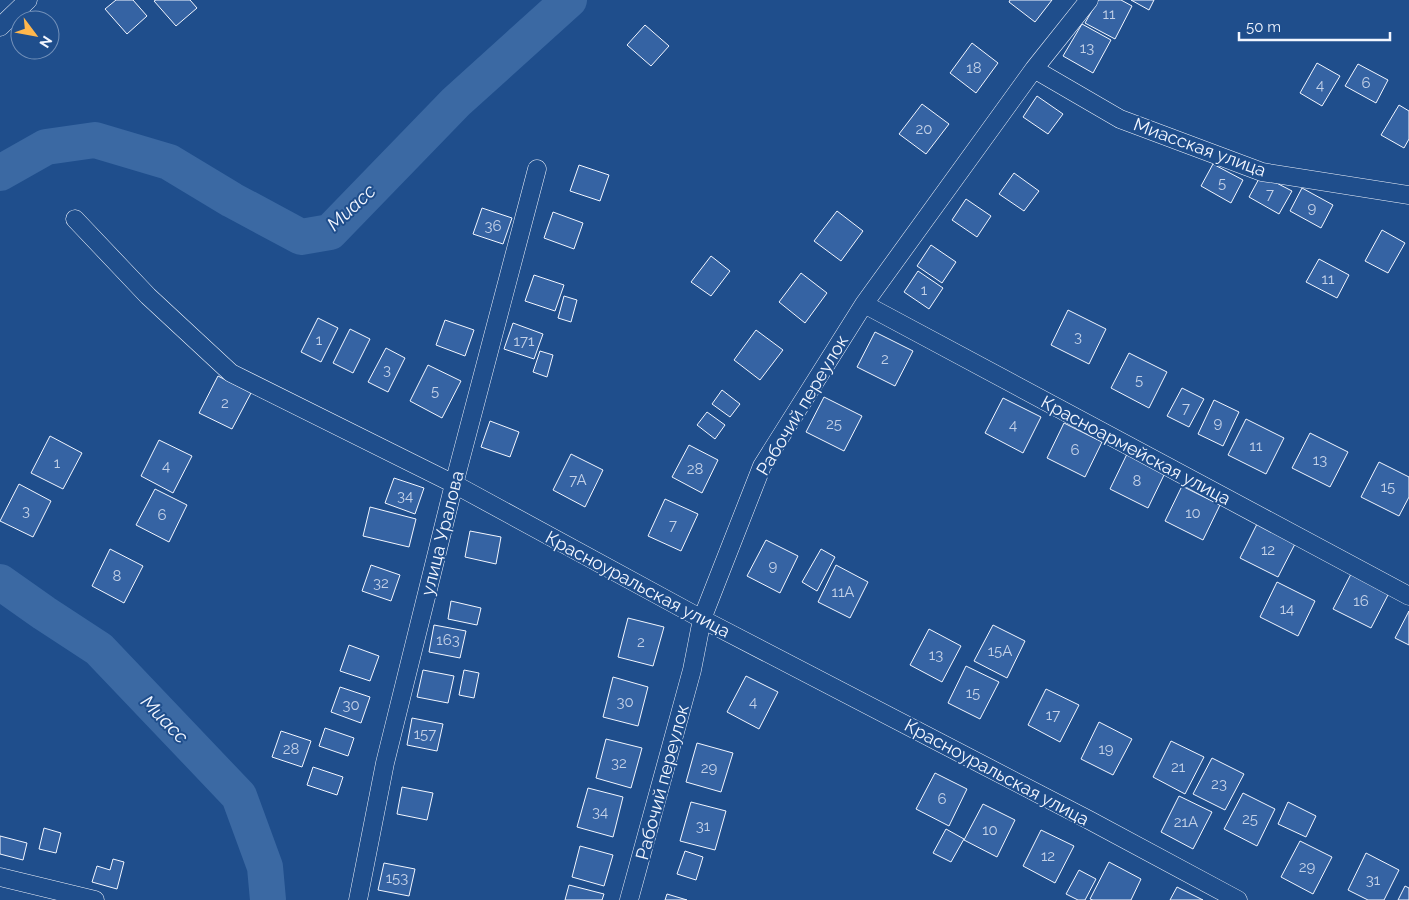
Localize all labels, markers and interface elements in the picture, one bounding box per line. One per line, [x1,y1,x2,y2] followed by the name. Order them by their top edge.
[1103,5,1116,23] house number: 11
[10,10,60,60] north arrow
[1239,10,1390,42] scale bar
[1246,18,1281,36] text: 50 m
[36,33,56,51] text: N
[1080,39,1094,57] house number: 13
[966,59,982,77] house number: 18
[1361,74,1371,92] house number: 6
[1316,76,1324,94] house number: 4
[1131,113,1269,181] street label: Миасская улица
[916,120,933,138] house number: 20
[1218,174,1226,192] house number: 5
[322,179,380,235] water label: Миасс
[1266,185,1274,203] house number: 7
[1308,199,1317,217] house number: 9
[484,217,502,235] house number: 36
[1322,270,1335,288] house number: 11
[921,281,928,299] house number: 1
[1074,328,1082,346] house number: 3
[316,331,323,349] house number: 1
[752,331,852,479] street label: Рабочий переулок
[514,332,535,350] house number: 171
[881,350,889,368] house number: 2
[383,361,391,379] house number: 3
[1135,371,1143,389] house number: 5
[431,382,439,400] house number: 5
[1038,391,1234,509] street label: Красноармейская улица
[221,394,229,412] house number: 2
[1182,399,1190,417] house number: 7
[1214,414,1223,432] house number: 9
[826,415,842,433] house number: 25
[1009,416,1017,434] house number: 4
[1250,437,1263,455] house number: 11
[1070,441,1080,459] house number: 6
[1313,451,1327,469] house number: 13
[54,454,61,472] house number: 1
[162,457,170,475] house number: 4
[687,460,703,478] house number: 28
[416,468,468,598] street label: улица Уралова
[569,471,587,489] house number: 7А
[1133,472,1142,490] house number: 8
[1381,478,1395,496] house number: 15
[397,487,413,505] house number: 34
[22,502,30,520] house number: 3
[1185,504,1201,522] house number: 10
[157,506,167,524] house number: 6
[669,516,677,534] house number: 7
[542,526,734,642] street label: Красноуральская улица
[1261,541,1275,559] house number: 12
[769,557,778,575] house number: 9
[113,567,122,585] house number: 8
[373,574,389,592] house number: 32
[832,583,854,601] house number: 11А
[1353,592,1369,610] house number: 16
[1280,600,1294,618] house number: 14
[436,631,460,649] house number: 163
[637,633,645,651] house number: 2
[988,642,1012,660] house number: 15А
[929,646,943,664] house number: 13
[966,684,980,702] house number: 15
[137,690,193,748] water label: Миасс
[616,693,634,711] house number: 30
[749,693,757,711] house number: 4
[342,696,360,714] house number: 30
[631,702,693,862] street label: Рабочий переулок
[1046,706,1060,724] house number: 17
[901,714,1093,830] street label: Красноуральская улица
[414,725,436,743] house number: 157
[283,740,299,758] house number: 28
[1098,740,1114,758] house number: 19
[611,754,627,772] house number: 32
[1171,758,1186,776] house number: 21
[701,759,718,777] house number: 29
[1211,775,1227,793] house number: 23
[937,790,947,808] house number: 6
[592,803,608,821] house number: 34
[1242,810,1258,828] house number: 25
[1174,813,1198,831] house number: 21А
[696,817,711,835] house number: 31
[982,821,998,839] house number: 10
[1041,847,1055,865] house number: 12
[1299,858,1316,876] house number: 29
[386,869,408,887] house number: 153
[1366,871,1381,889] house number: 31

